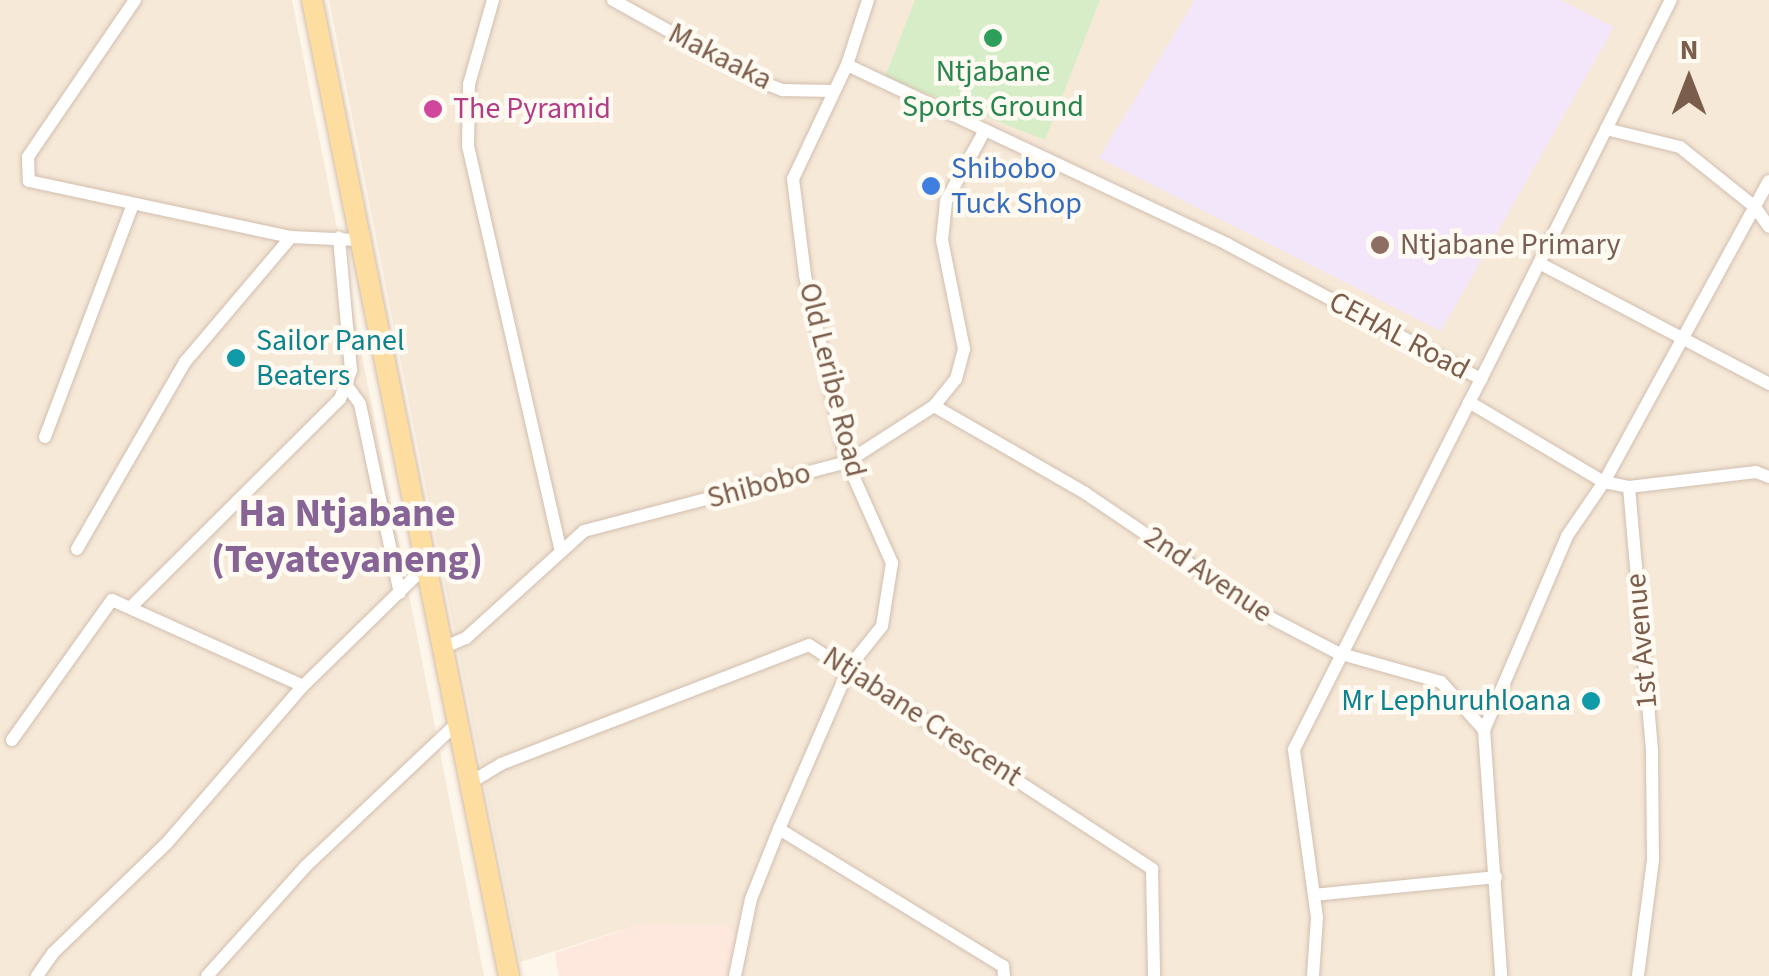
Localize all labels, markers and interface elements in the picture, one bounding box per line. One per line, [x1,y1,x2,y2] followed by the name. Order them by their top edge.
[662,16,778,98] street label: Makaaka
[982,27,1004,49] marker: Ntjabane Sports Ground
[1639,30,1739,130] north arrow
[1680,30,1698,70] text: N
[902,54,1084,124] place label: Ntjabane Sports Ground
[453,91,611,127] place label: The Pyramid
[422,98,444,120] marker: The Pyramid
[951,151,1082,222] place label: Shibobo Tuck Shop
[920,175,942,197] marker: Shibobo Tuck Shop
[1400,227,1621,263] place label: Ntjabane Primary
[1369,234,1391,256] marker: Ntjabane Primary
[790,279,874,481] street label: Old Leribe Road
[1323,284,1475,388] street label: CEHAL Road
[256,323,405,394] place label: Sailor Panel Beaters
[225,347,247,369] marker: Sailor Panel Beaters
[703,455,815,517] street label: Shibobo
[211,490,483,584] district label: Ha Ntjabane (Teyateyaneng)
[1137,519,1279,631] street label: 2nd Avenue
[1618,572,1666,710] street label: 1st Avenue
[816,639,1028,795] street label: Ntjabane Crescent
[1341,683,1571,719] place label: Mr Lephuruhloana
[1580,690,1602,712] marker: Mr Lephuruhloana

